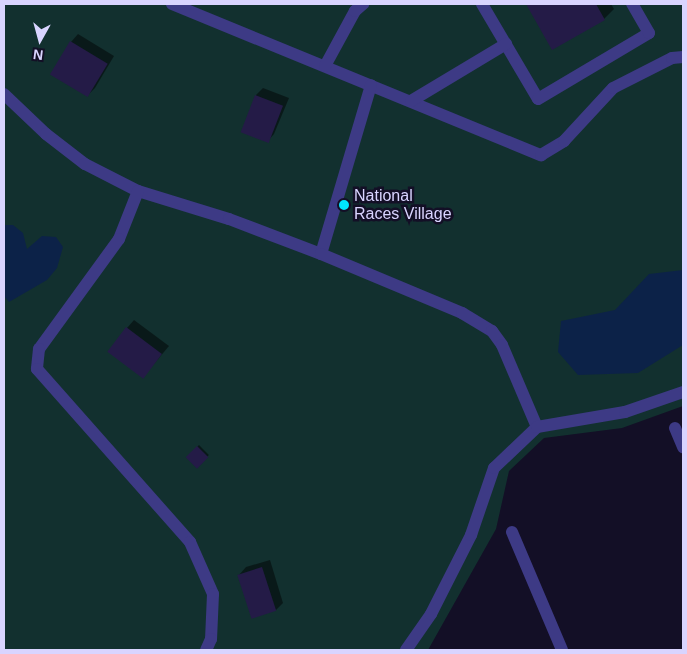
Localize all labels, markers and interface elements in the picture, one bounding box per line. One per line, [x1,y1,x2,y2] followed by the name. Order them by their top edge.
[15,15,65,65] north arrow
[32,46,44,63] text: N
[354,186,452,224] place label: National Races Village
[338,199,350,211] marker: National Races Village

